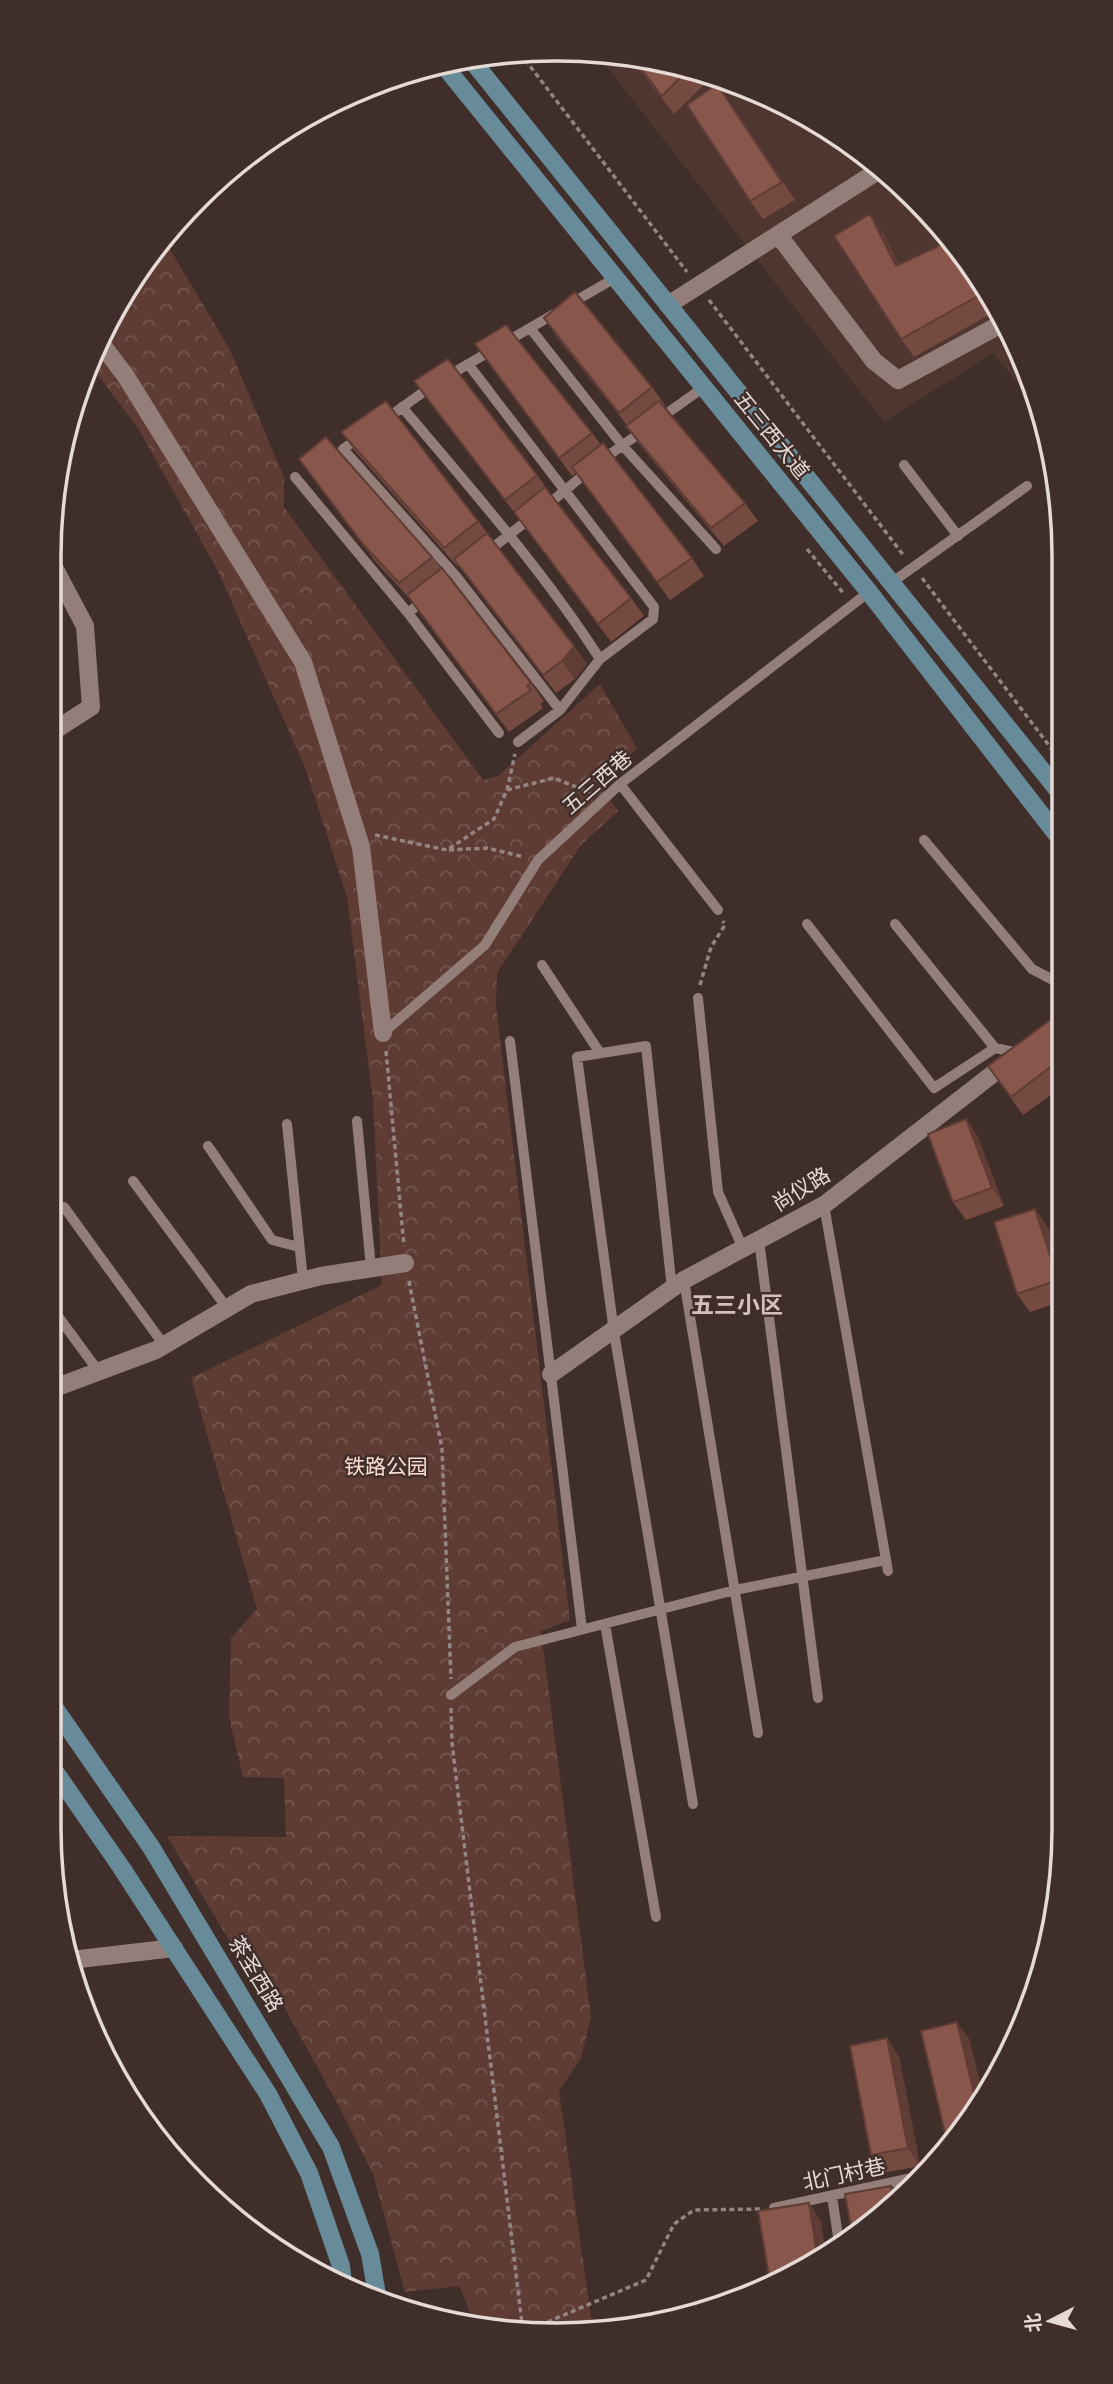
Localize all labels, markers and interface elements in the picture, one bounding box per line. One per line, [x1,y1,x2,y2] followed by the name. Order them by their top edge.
[728,385,816,485] street label: 五三西大道
[556,744,638,820] street label: 五三西巷
[767,1160,835,1218] street label: 尚仪路
[691,1289,783,1321] district label: 五三小区
[344,1452,428,1481] park label: 铁路公园
[222,1931,290,2017] street label: 茶圣西路
[800,2151,888,2197] street label: 北门村巷
[1015,2286,1085,2356] north arrow
[1019,2312,1048,2334] text: 北

